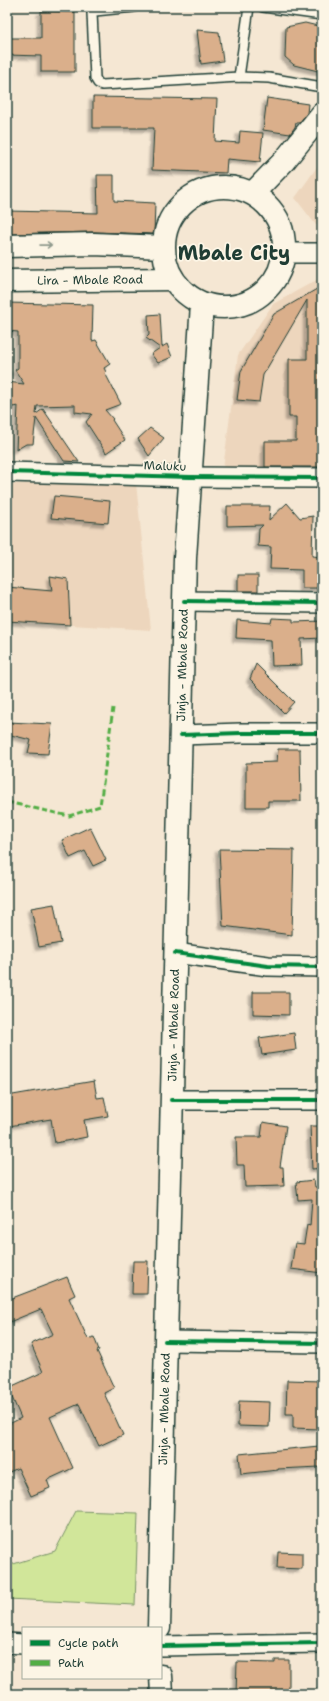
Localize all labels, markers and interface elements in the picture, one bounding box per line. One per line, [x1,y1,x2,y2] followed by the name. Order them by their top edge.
[178,240,290,266] district label: Mbale City
[39,241,52,249] one-way arrow
[37,271,144,289] street label: Lira - Mbale Road
[143,457,187,475] street label: Maluku
[173,608,192,722] street label: Jinja - Mbale Road
[164,968,183,1082] street label: Jinja - Mbale Road
[155,1352,174,1466] street label: Jinja - Mbale Road
[22,1627,162,1679] legend
[58,1635,119,1651] text: Cycle path
[58,1655,84,1671] text: Path

